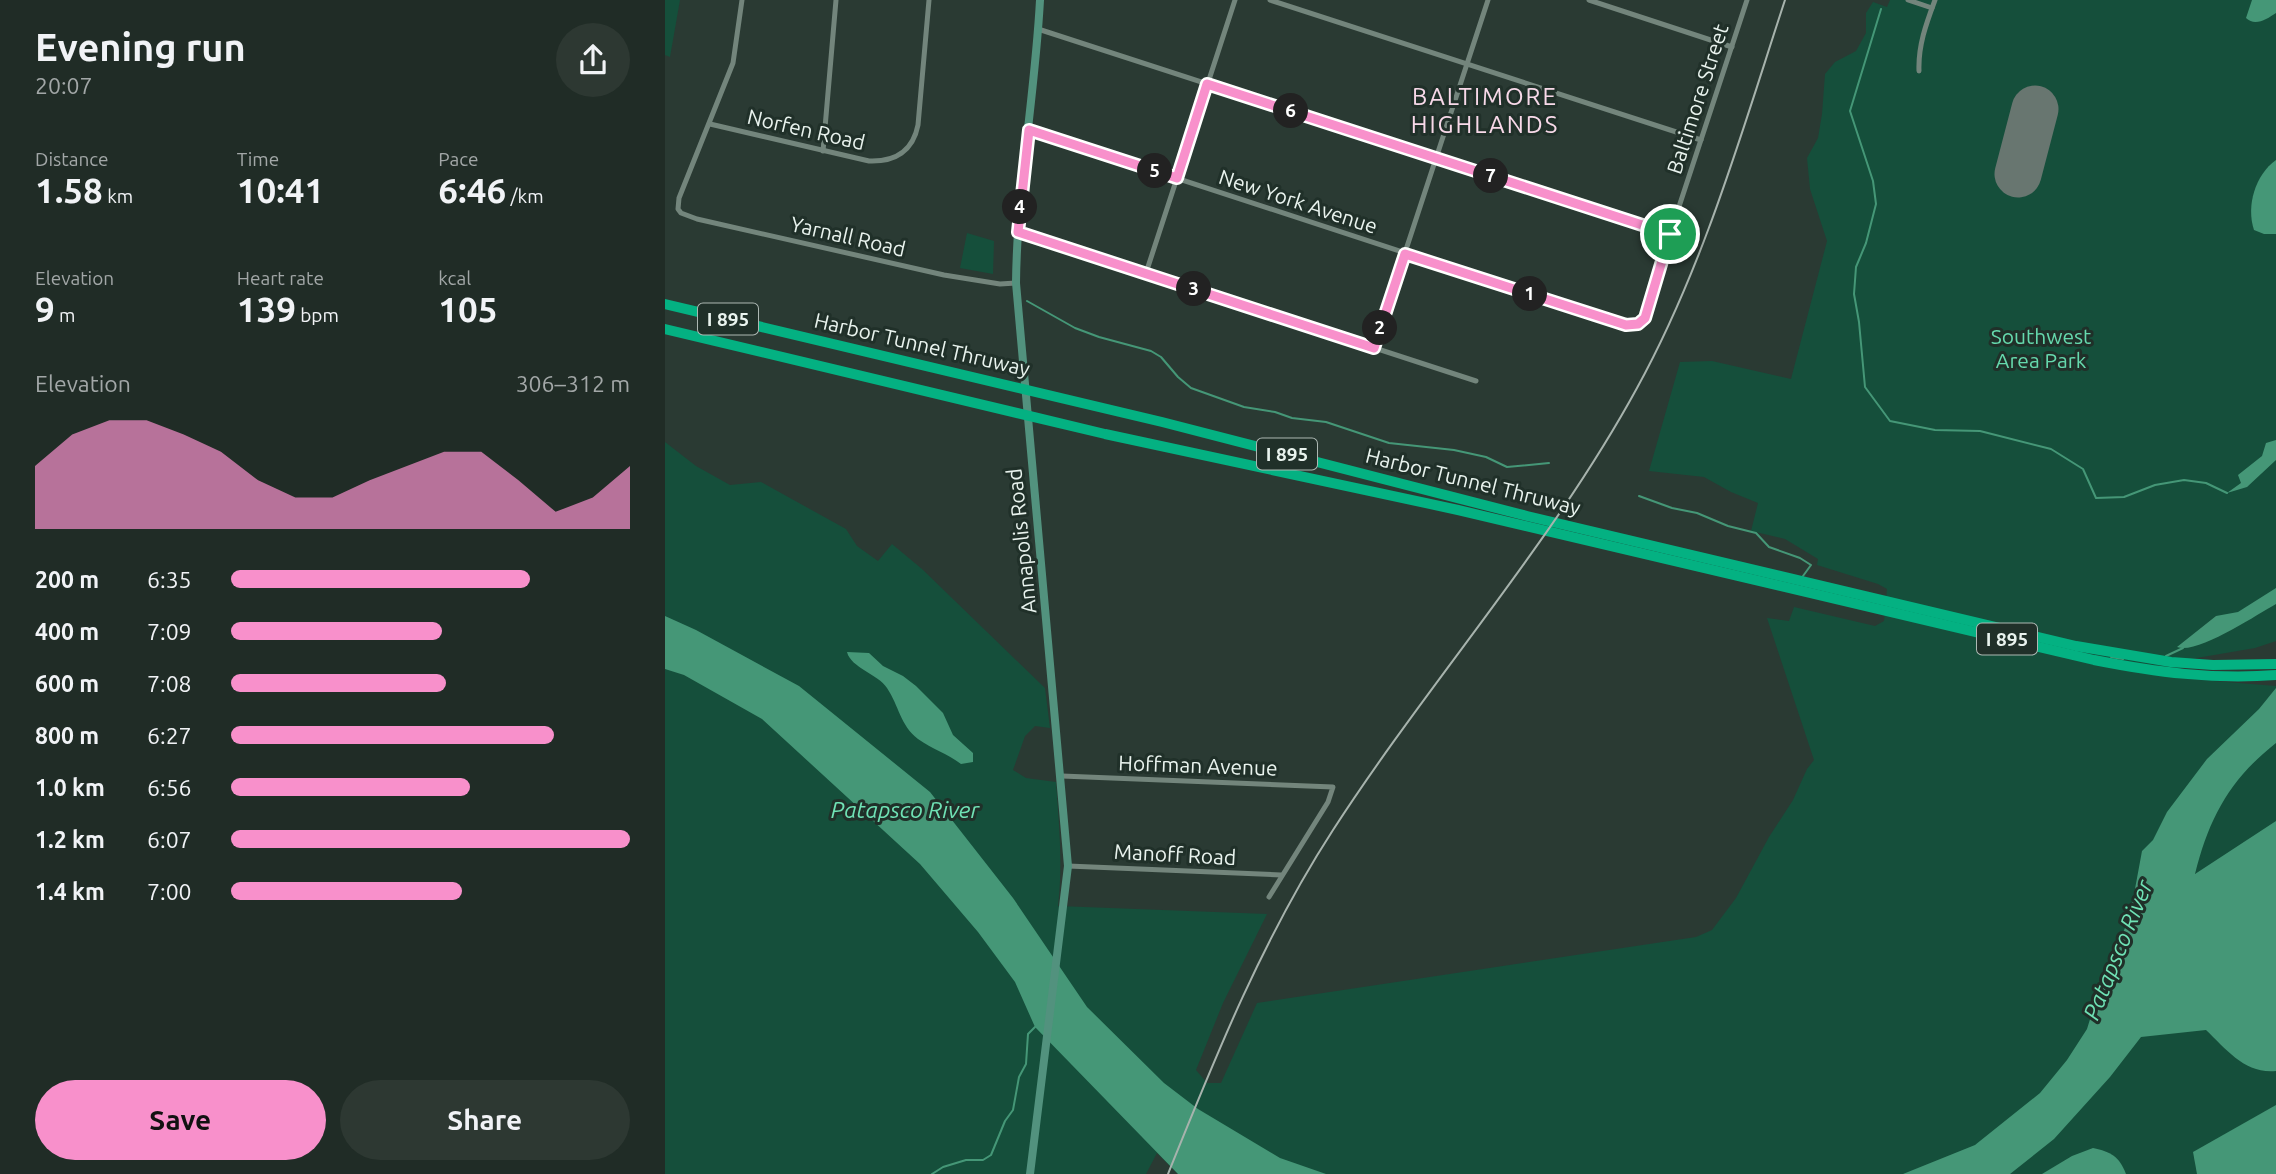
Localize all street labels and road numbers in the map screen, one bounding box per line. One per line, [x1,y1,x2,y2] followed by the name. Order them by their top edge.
[1661,21,1733,177] street label: Baltimore Street
[745,104,867,154] street label: Norfen Road
[1216,164,1381,238] street label: New York Avenue
[788,211,908,261] street label: Yarnall Road
[698,304,758,334] road number: I 895
[812,308,1032,381] street label: Harbor Tunnel Thruway
[1257,438,1317,470] road number: I 895
[1363,443,1583,519] street label: Harbor Tunnel Thruway
[1001,467,1041,615] street label: Annapolis Road
[1977,624,2037,654] road number: I 895
[1118,750,1278,780] street label: Hoffman Avenue
[1113,839,1237,869] street label: Manoff Road

